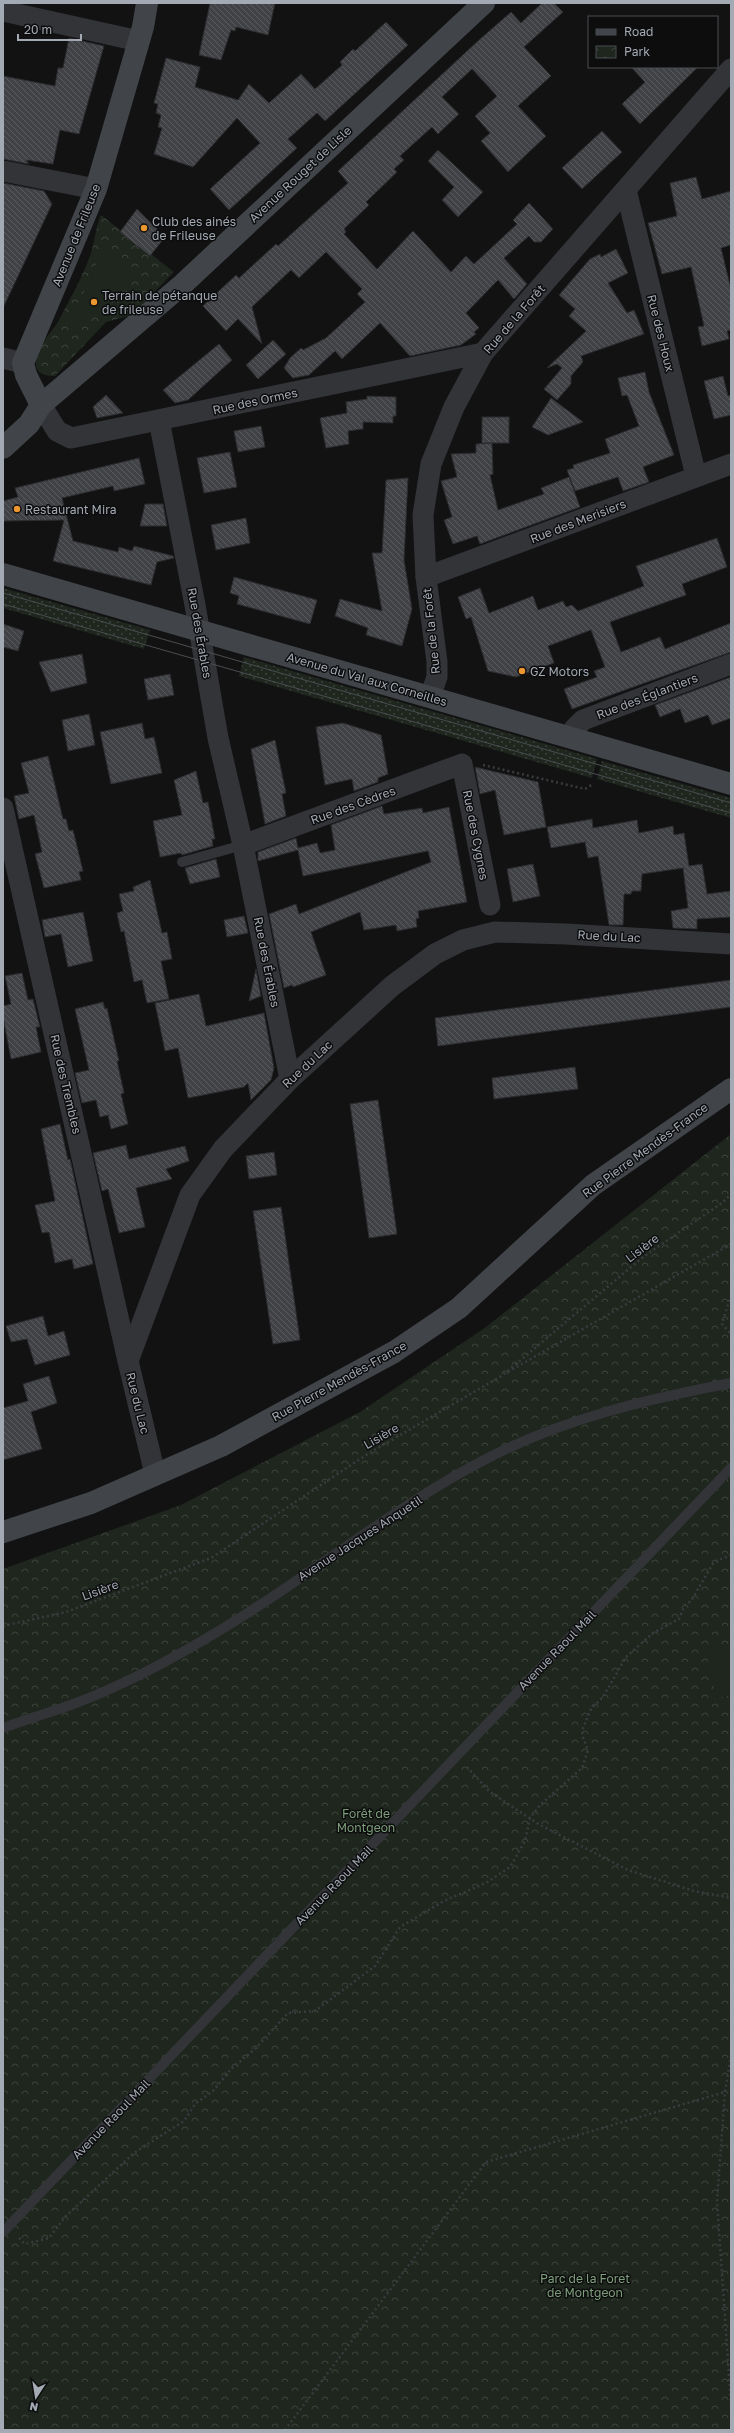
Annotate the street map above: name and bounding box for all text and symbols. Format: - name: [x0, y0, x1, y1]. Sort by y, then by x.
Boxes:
- scale bar: [18, 16, 81, 42]
- legend: [588, 16, 718, 68]
- text: 20 m: [24, 22, 52, 37]
- text: Road: [624, 24, 653, 39]
- text: Park: [624, 44, 650, 59]
- street label: Avenue Rouget de Lisle: [246, 123, 354, 225]
- street label: Avenue de Frileuse: [49, 182, 103, 288]
- place label: Club des ainés de Frileuse: [152, 214, 236, 243]
- marker: Club des ainés de Frileuse: [139, 223, 149, 233]
- street label: Rue de la Forêt: [480, 281, 548, 357]
- place label: Terrain de pétanque de frileuse: [102, 288, 217, 317]
- street label: Rue des Houx: [644, 293, 678, 374]
- marker: Terrain de pétanque de frileuse: [89, 297, 99, 307]
- street label: Rue des Ormes: [211, 385, 299, 417]
- street label: Rue des Merisiers: [528, 496, 628, 546]
- place label: Restaurant Mira: [25, 502, 116, 517]
- marker: Restaurant Mira: [12, 504, 22, 514]
- street label: Rue des Érables: [185, 586, 215, 680]
- street label: Rue de la Forêt: [419, 587, 443, 675]
- street label: Avenue du Val aux Corneilles: [285, 649, 449, 709]
- place label: GZ Motors: [530, 664, 589, 679]
- marker: GZ Motors: [517, 666, 527, 676]
- street label: Rue des Églantiers: [594, 670, 700, 722]
- street label: Rue des Cèdres: [309, 783, 397, 827]
- street label: Rue des Cygnes: [460, 789, 492, 881]
- street label: Rue des Érables: [251, 915, 283, 1009]
- street label: Rue du Lac: [577, 927, 641, 945]
- street label: Rue des Trembles: [47, 1033, 85, 1135]
- street label: Rue du Lac: [279, 1037, 336, 1091]
- street label: Rue Pierre Mendès-France: [579, 1099, 711, 1201]
- street label: Lisière: [622, 1231, 662, 1265]
- street label: Rue Pierre Mendès-France: [269, 1338, 409, 1424]
- street label: Rue du Lac: [123, 1371, 153, 1436]
- street label: Lisière: [361, 1420, 401, 1452]
- street label: Avenue Jacques Anquetil: [295, 1492, 425, 1584]
- street label: Lisière: [80, 1576, 121, 1604]
- street label: Avenue Raoul Mail: [515, 1607, 599, 1693]
- park label: Forêt de Montgeon: [337, 1806, 395, 1835]
- street label: Avenue Raoul Mail: [292, 1842, 376, 1928]
- street label: Avenue Raoul Mail: [69, 2076, 153, 2162]
- park label: Parc de la Foret de Montgeon: [540, 2271, 630, 2300]
- north arrow: [16, 2377, 56, 2417]
- text: N: [28, 2400, 39, 2414]

